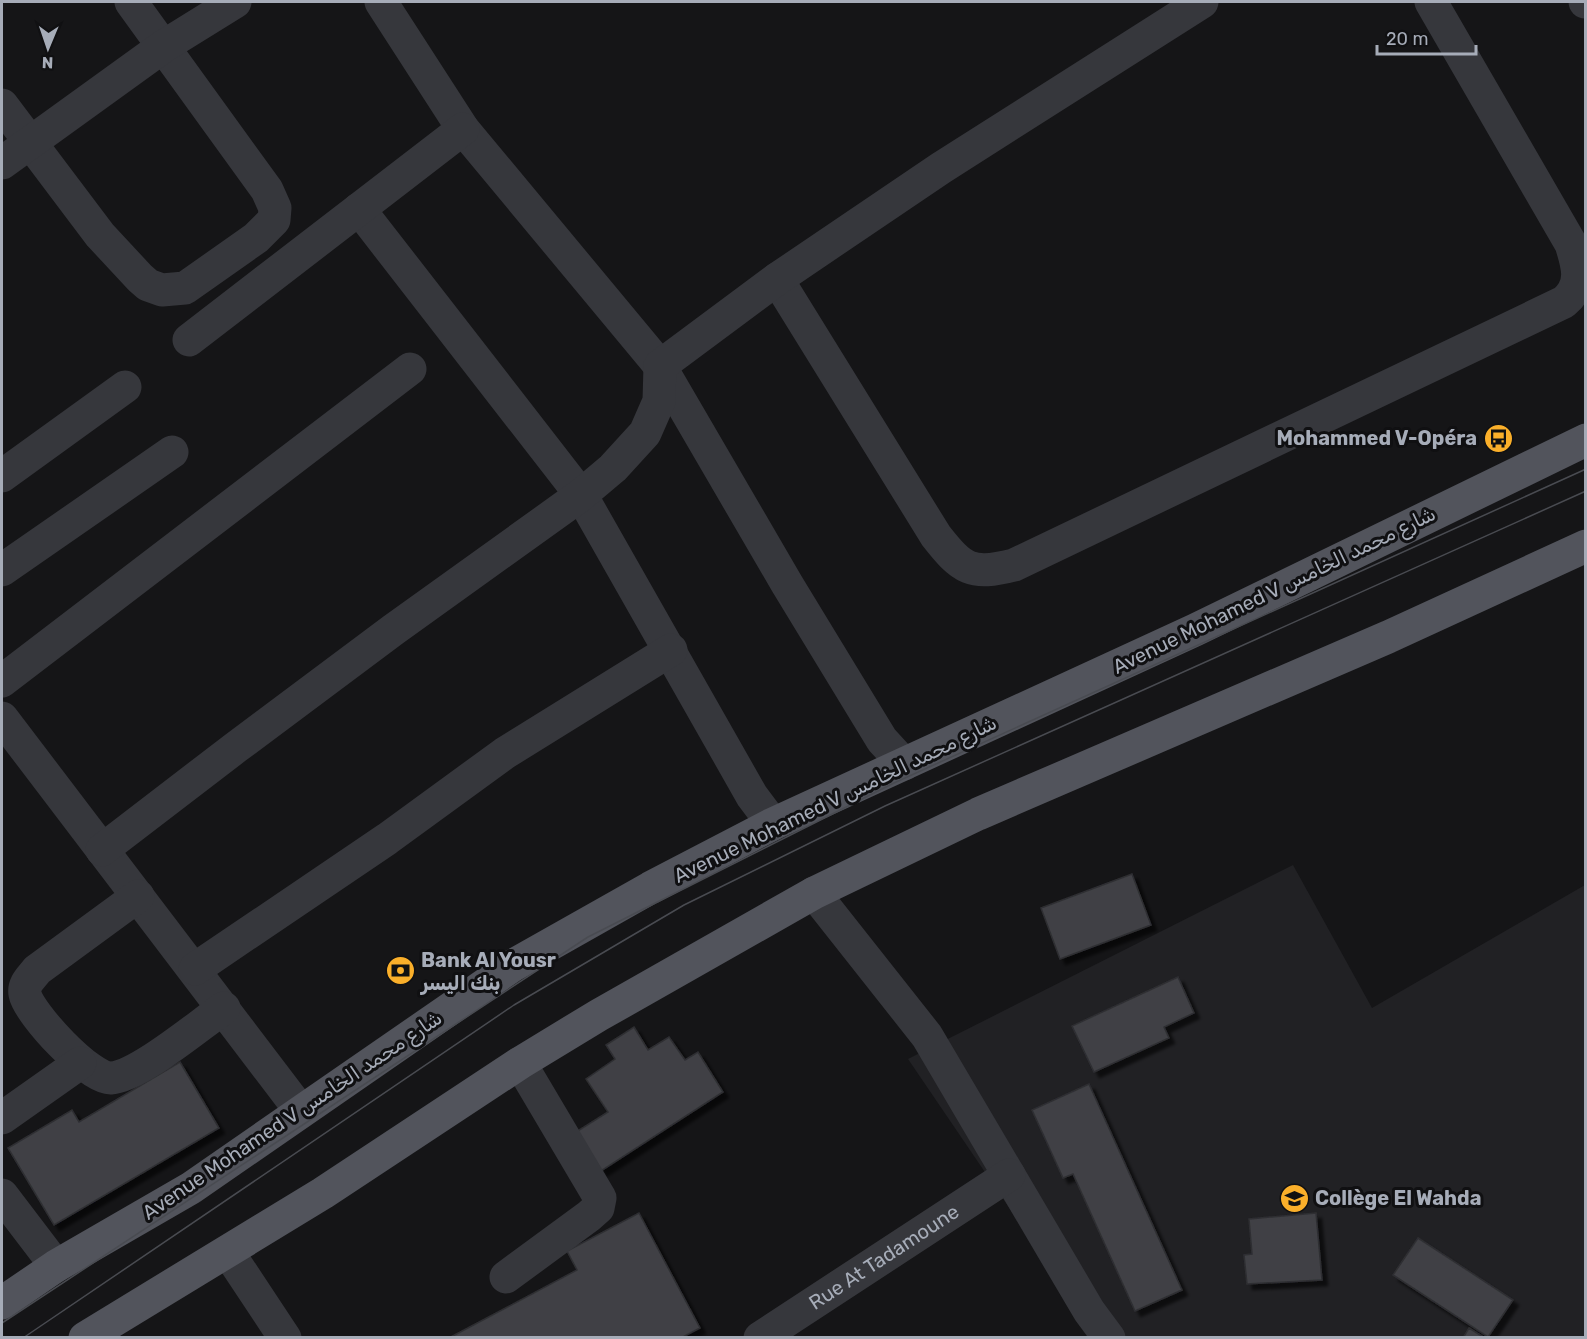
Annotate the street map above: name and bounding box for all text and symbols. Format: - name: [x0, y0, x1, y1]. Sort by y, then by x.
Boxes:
- north arrow: [18, 18, 78, 78]
- scale bar: [1377, 18, 1476, 56]
- text: 20 m: [1386, 28, 1428, 50]
- text: N: [41, 53, 54, 72]
- bus stop icon: Mohammed V-Opéra: [1482, 422, 1514, 454]
- place label: Mohammed V-Opéra: [1276, 426, 1477, 450]
- street label: Avenue Mohamed V شارع محمد الخامس: [1109, 501, 1440, 681]
- street label: Avenue Mohamed V شارع محمد الخامس: [670, 710, 1001, 890]
- place label: Bank Al Yousr بنك اليسر: [420, 948, 556, 995]
- bank icon: Bank Al Yousr بنك اليسر: [384, 955, 416, 987]
- street label: Avenue Mohamed V شارع محمد الخامس: [138, 1005, 447, 1226]
- school or university icon: Collège El Wahda: [1278, 1182, 1310, 1214]
- place label: Collège El Wahda: [1315, 1186, 1481, 1210]
- street label: Rue At Tadamoune: [804, 1199, 963, 1315]

